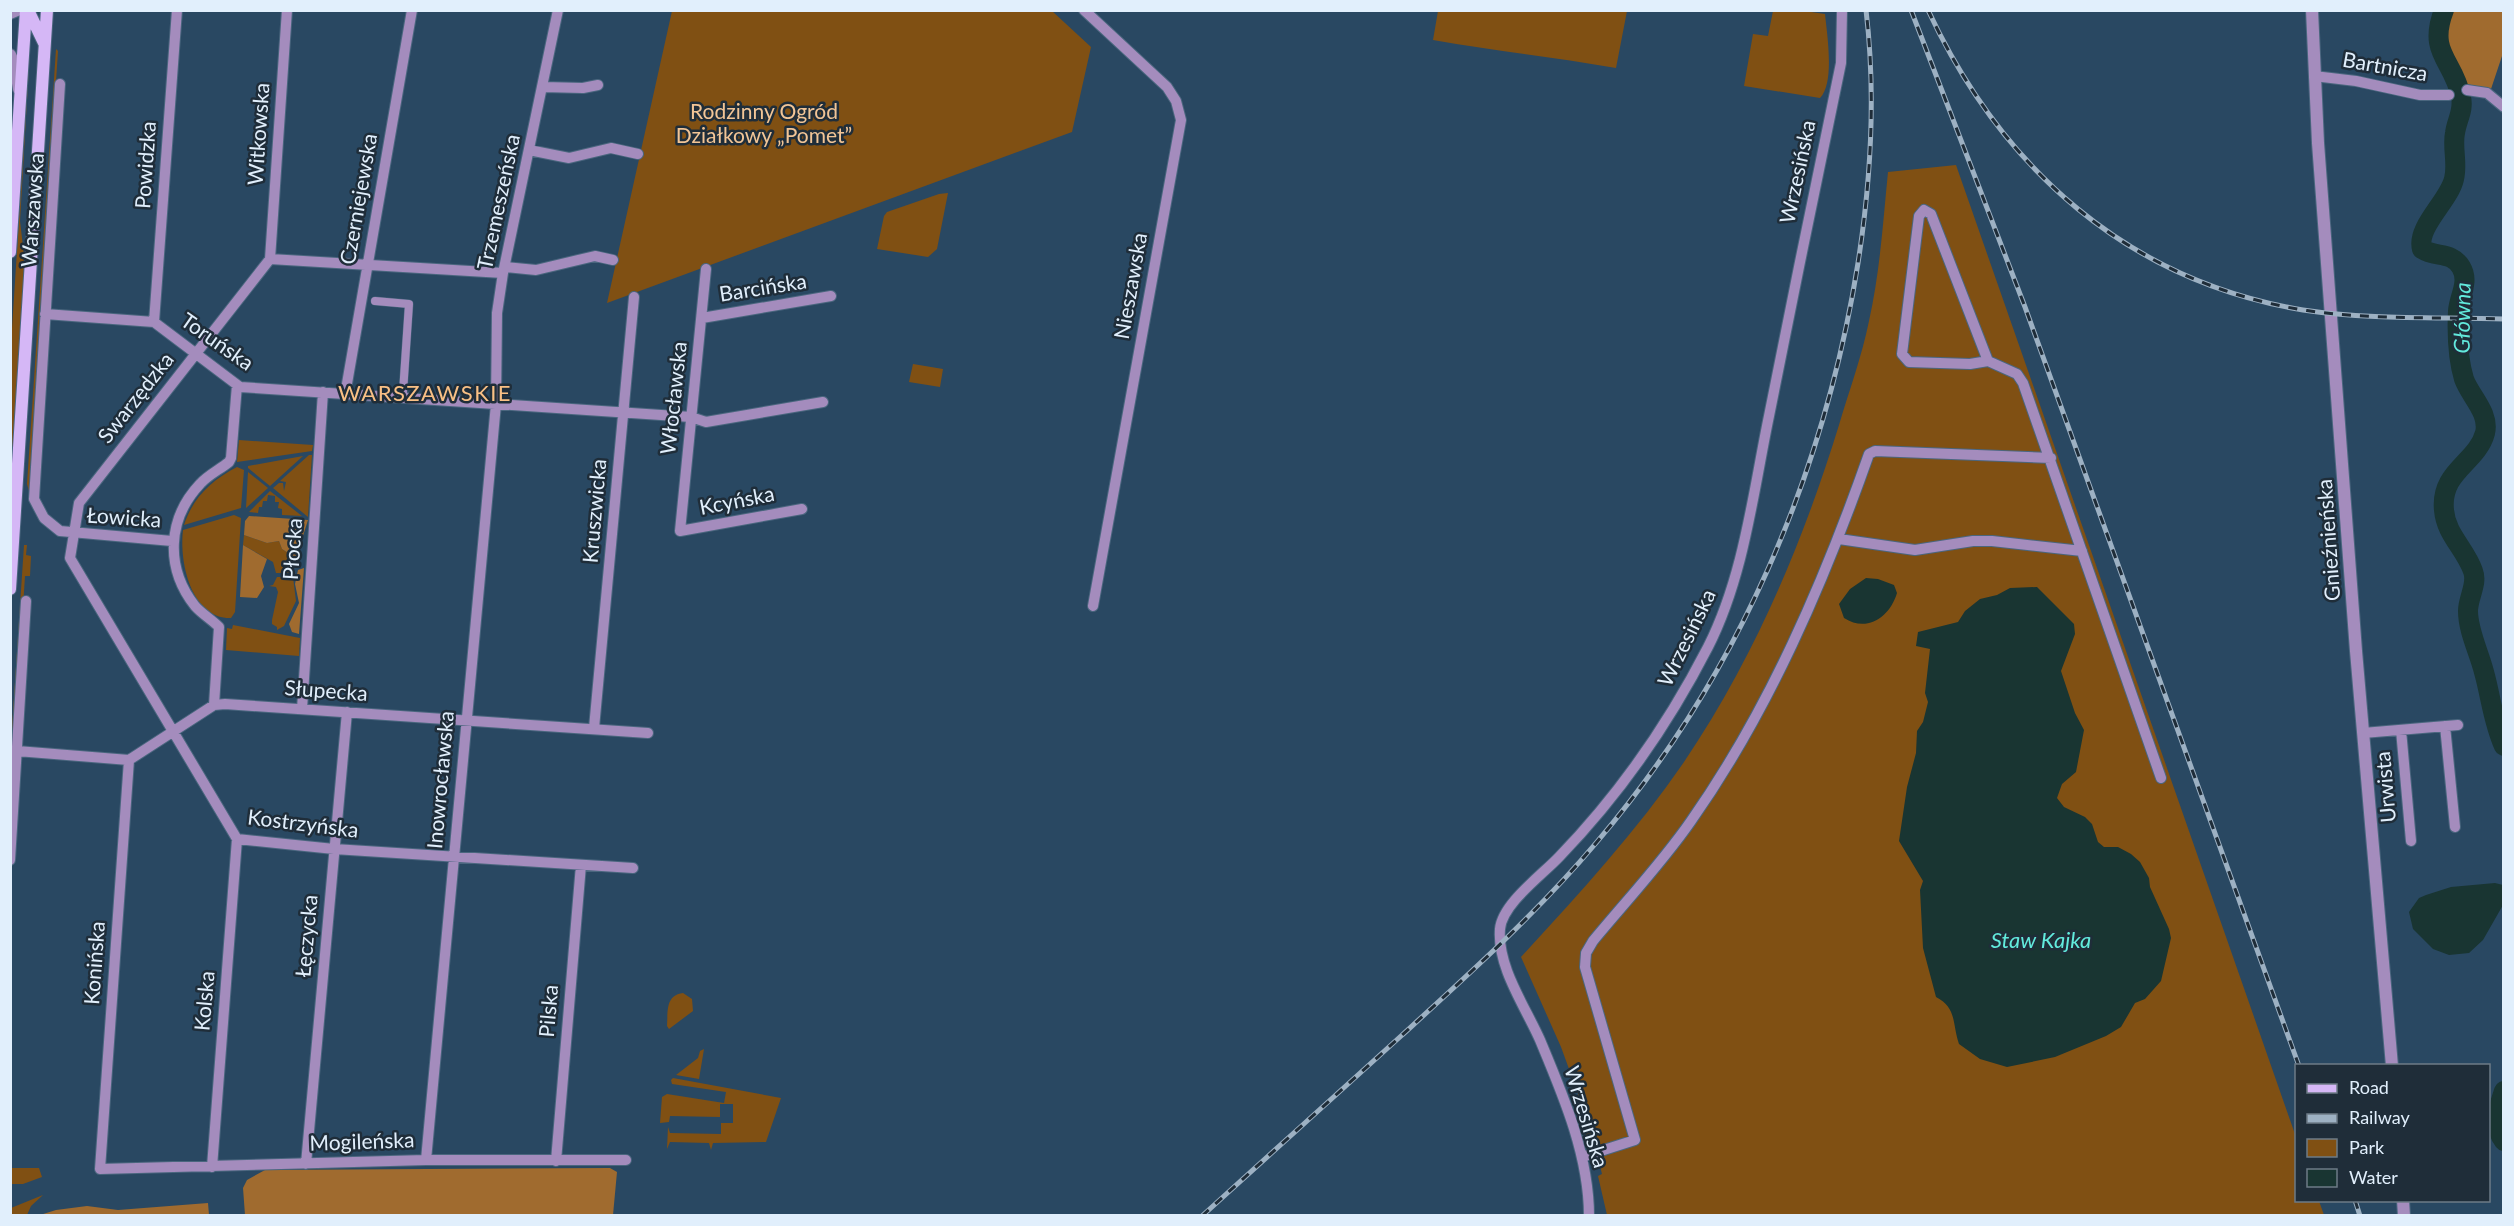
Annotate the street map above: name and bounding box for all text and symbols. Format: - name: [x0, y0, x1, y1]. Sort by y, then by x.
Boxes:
- street label: Bartnicza: [2341, 46, 2430, 85]
- street label: Witkowska: [241, 82, 274, 186]
- park label: Rodzinny Ogród Działkowy „Pomet”: [676, 98, 852, 147]
- street label: Wrzesińska: [1773, 118, 1820, 226]
- street label: Powidzka: [129, 120, 160, 210]
- street label: Czerniejewska: [334, 131, 381, 266]
- street label: Trzemeszeńska: [471, 132, 524, 272]
- street label: Warszawska: [15, 152, 48, 268]
- street label: Nieszawska: [1108, 231, 1151, 341]
- street label: Barcińska: [717, 267, 808, 306]
- water label: Główna: [2447, 282, 2476, 354]
- street label: Toruńska: [177, 307, 259, 375]
- street label: Włocławska: [654, 340, 691, 456]
- street label: Swarzędzka: [92, 347, 178, 447]
- district label: WARSZAWSKIE: [338, 379, 512, 406]
- street label: Kruszwicka: [576, 458, 611, 564]
- street label: Gnieźnieńska: [2311, 478, 2344, 602]
- street label: Kcyńska: [697, 480, 776, 519]
- street label: Łowicka: [86, 501, 162, 532]
- street label: Płocka: [277, 517, 306, 581]
- street label: Wrzesińska: [1651, 585, 1720, 690]
- street label: Słupecka: [284, 674, 369, 705]
- street label: Inowrocławska: [421, 710, 458, 850]
- street label: Urwista: [2369, 750, 2400, 824]
- street label: Kostrzyńska: [246, 803, 360, 842]
- street label: Łęczycka: [289, 894, 322, 978]
- street label: Konińska: [78, 920, 109, 1006]
- water label: Staw Kajka: [1991, 926, 2091, 953]
- street label: Kolska: [188, 970, 219, 1032]
- street label: Pilska: [533, 984, 562, 1038]
- street label: Wrzesińska: [1560, 1063, 1615, 1170]
- legend: [2295, 1064, 2490, 1202]
- text: Road: [2349, 1076, 2389, 1098]
- text: Railway: [2349, 1106, 2410, 1128]
- street label: Mogileńska: [309, 1126, 415, 1155]
- text: Park: [2349, 1136, 2385, 1158]
- text: Water: [2349, 1166, 2398, 1188]

